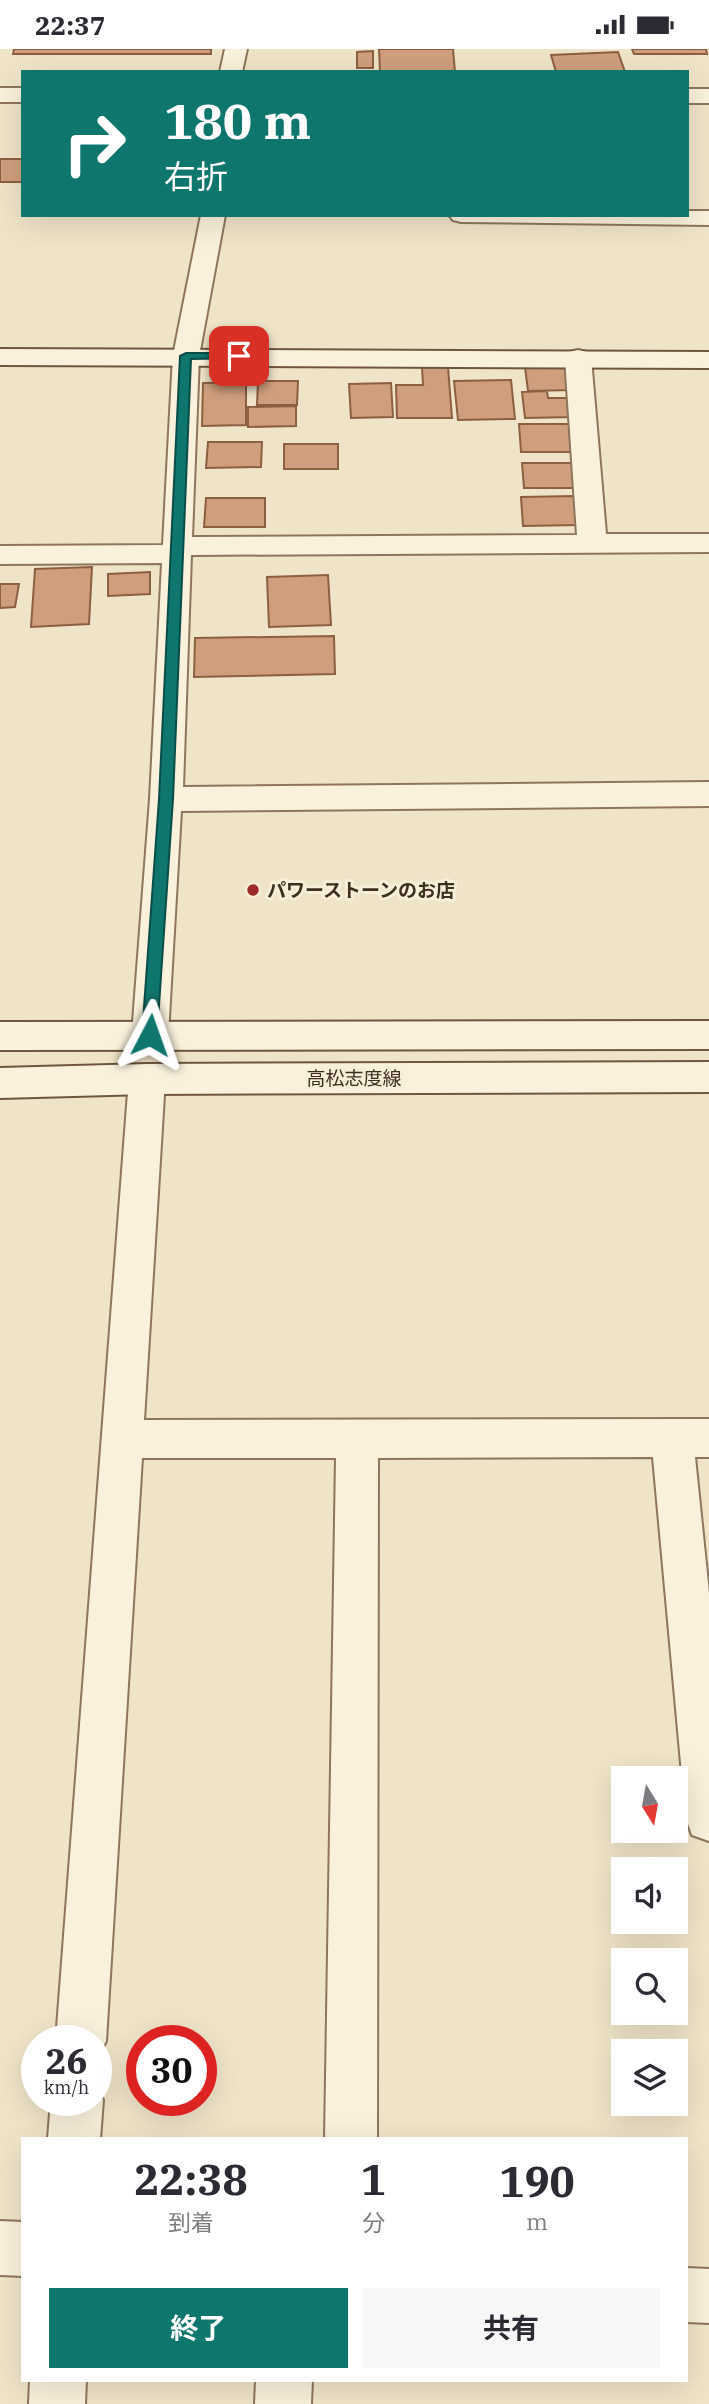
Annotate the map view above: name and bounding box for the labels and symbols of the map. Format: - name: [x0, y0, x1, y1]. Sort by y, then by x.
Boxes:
- pin: [209, 326, 269, 386]
- place label: パワーストーンのお店: [267, 878, 455, 902]
- marker: パワーストーンのお店: [245, 882, 261, 898]
- position arrow: [113, 998, 187, 1072]
- street label: 高松志度線: [306, 1066, 402, 1090]
- north arrow: [611, 1766, 688, 1843]
- speed limit sign: 30: [126, 2025, 217, 2116]

